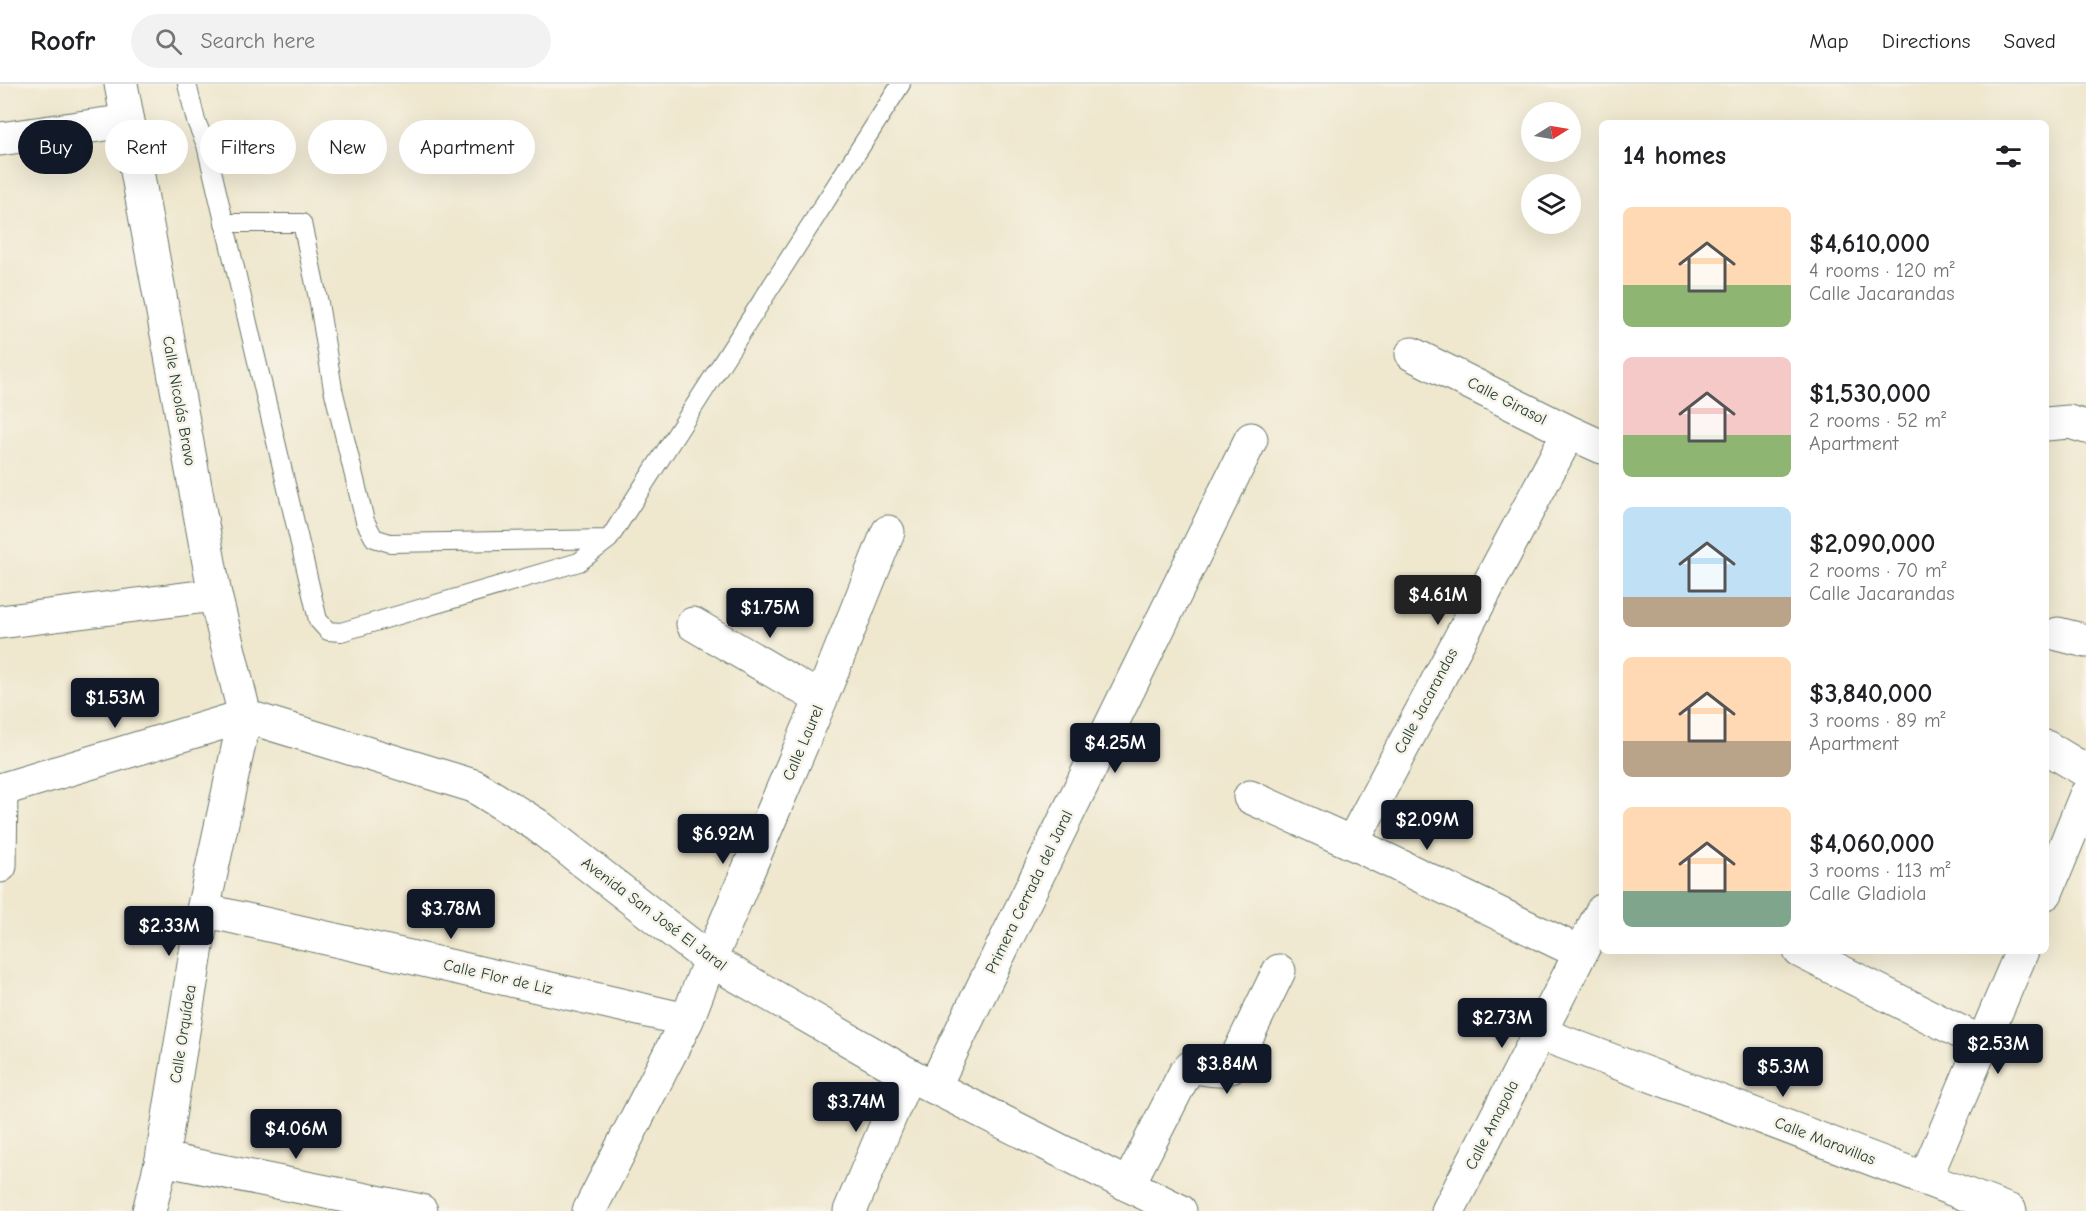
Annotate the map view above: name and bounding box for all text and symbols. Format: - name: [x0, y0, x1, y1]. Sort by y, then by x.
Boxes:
- search box: [131, 14, 551, 68]
- text: Roofr: [30, 25, 95, 57]
- icon: search: [152, 25, 185, 58]
- text: Search here: [200, 28, 315, 54]
- text: Map: [1809, 29, 1849, 53]
- text: Directions: [1882, 29, 1971, 53]
- text: Saved: [2004, 29, 2056, 53]
- north arrow: [1521, 102, 1581, 162]
- map controls: [1521, 102, 1581, 234]
- chip: Buy: [18, 120, 93, 174]
- chip: Rent: [105, 120, 188, 174]
- chip: Filters: [200, 120, 296, 174]
- chip: New: [308, 120, 387, 174]
- chip: Apartment: [399, 120, 535, 174]
- icon: filters: [1992, 140, 2025, 173]
- text: 14 homes: [1623, 141, 1726, 171]
- button: layers: [1521, 174, 1581, 234]
- text: $4,610,000: [1809, 229, 1930, 259]
- icon: home: [1671, 231, 1743, 303]
- text: 4 rooms · 120 m²: [1809, 259, 1955, 282]
- text: Calle Jacarandas: [1809, 282, 1955, 305]
- street label: Calle Nicolás Bravo: [159, 335, 199, 467]
- street label: Calle Girasol: [1464, 373, 1550, 429]
- text: $1,530,000: [1809, 379, 1931, 409]
- icon: home: [1671, 381, 1743, 453]
- text: 2 rooms · 52 m²: [1809, 409, 1946, 432]
- text: Apartment: [1809, 432, 1899, 455]
- text: $2,090,000: [1809, 529, 1936, 559]
- icon: home: [1671, 531, 1743, 603]
- text: 2 rooms · 70 m²: [1809, 559, 1946, 582]
- pin: $4.61M: [1389, 575, 1487, 626]
- text: Calle Jacarandas: [1809, 582, 1955, 605]
- text: $4.61M: [1408, 583, 1468, 606]
- pin: $1.75M: [721, 588, 819, 639]
- text: $1.75M: [740, 596, 800, 619]
- street label: Calle Jacarandas: [1391, 645, 1461, 757]
- pin: $1.53M: [66, 678, 164, 729]
- text: $3,840,000: [1809, 679, 1932, 709]
- icon: home: [1671, 681, 1743, 753]
- text: $1.53M: [85, 686, 145, 709]
- street label: Calle Laurel: [779, 703, 827, 783]
- text: 3 rooms · 89 m²: [1809, 709, 1945, 732]
- pin: $4.25M: [1066, 723, 1164, 774]
- text: $4.25M: [1084, 731, 1146, 754]
- text: Apartment: [1809, 732, 1899, 755]
- pin: $2.09M: [1378, 800, 1476, 851]
- street label: Primera Cerrada del Jaral: [982, 808, 1076, 976]
- text: $2.09M: [1395, 808, 1459, 831]
- pin: $6.92M: [674, 814, 772, 865]
- text: $6.92M: [692, 822, 754, 845]
- text: $4,060,000: [1809, 829, 1935, 859]
- icon: home: [1671, 831, 1743, 903]
- street label: Avenida San José El Jaral: [578, 854, 730, 974]
- text: 3 rooms · 113 m²: [1809, 859, 1950, 882]
- text: Calle Gladiola: [1809, 882, 1927, 905]
- pin: $3.78M: [402, 889, 500, 940]
- text: $3.78M: [421, 897, 481, 920]
- pin: $2.33M: [120, 906, 218, 957]
- text: $2.33M: [138, 914, 200, 937]
- street label: Calle Flor de Liz: [442, 956, 555, 998]
- street label: Calle Orquídea: [166, 983, 200, 1085]
- pin: $2.73M: [1453, 998, 1551, 1049]
- text: $2.73M: [1472, 1006, 1532, 1029]
- pin: $2.53M: [1949, 1024, 2047, 1075]
- text: $2.53M: [1967, 1032, 2029, 1055]
- pin: $3.84M: [1178, 1044, 1276, 1095]
- pin: $5.3M: [1741, 1047, 1825, 1098]
- text: $3.84M: [1196, 1052, 1258, 1075]
- text: $5.3M: [1757, 1055, 1809, 1078]
- street label: Calle Amapola: [1462, 1077, 1522, 1173]
- pin: $3.74M: [807, 1082, 905, 1133]
- text: $3.74M: [827, 1090, 885, 1113]
- pin: $4.06M: [247, 1109, 345, 1160]
- street label: Calle Maravillas: [1772, 1113, 1878, 1169]
- text: $4.06M: [264, 1117, 328, 1140]

